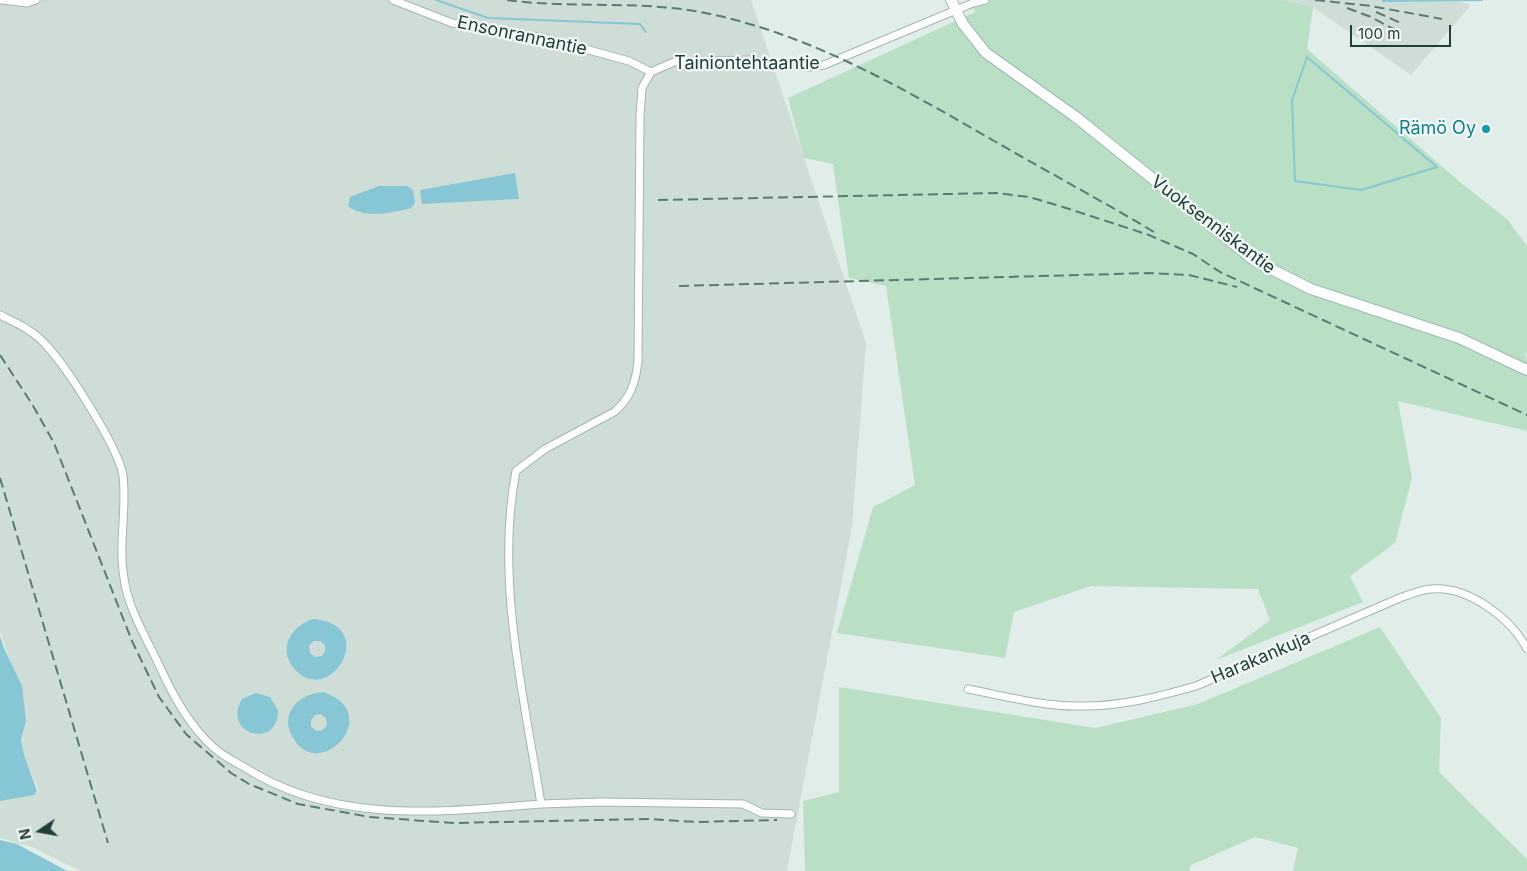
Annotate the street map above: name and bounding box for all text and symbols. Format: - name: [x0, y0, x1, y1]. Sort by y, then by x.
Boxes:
- street label: Ensonrannantie: [455, 12, 589, 60]
- scale bar: [1352, 15, 1453, 47]
- text: 100 m: [1358, 24, 1400, 43]
- street label: Tainiontehtaantie: [674, 53, 820, 75]
- place label: Rämö Oy: [1399, 118, 1476, 140]
- marker: Rämö Oy: [1480, 123, 1492, 135]
- street label: Vuoksenniskantie: [1147, 171, 1279, 279]
- street label: Harakankuja: [1208, 627, 1314, 689]
- north arrow: [15, 806, 65, 856]
- text: N: [15, 827, 34, 841]

